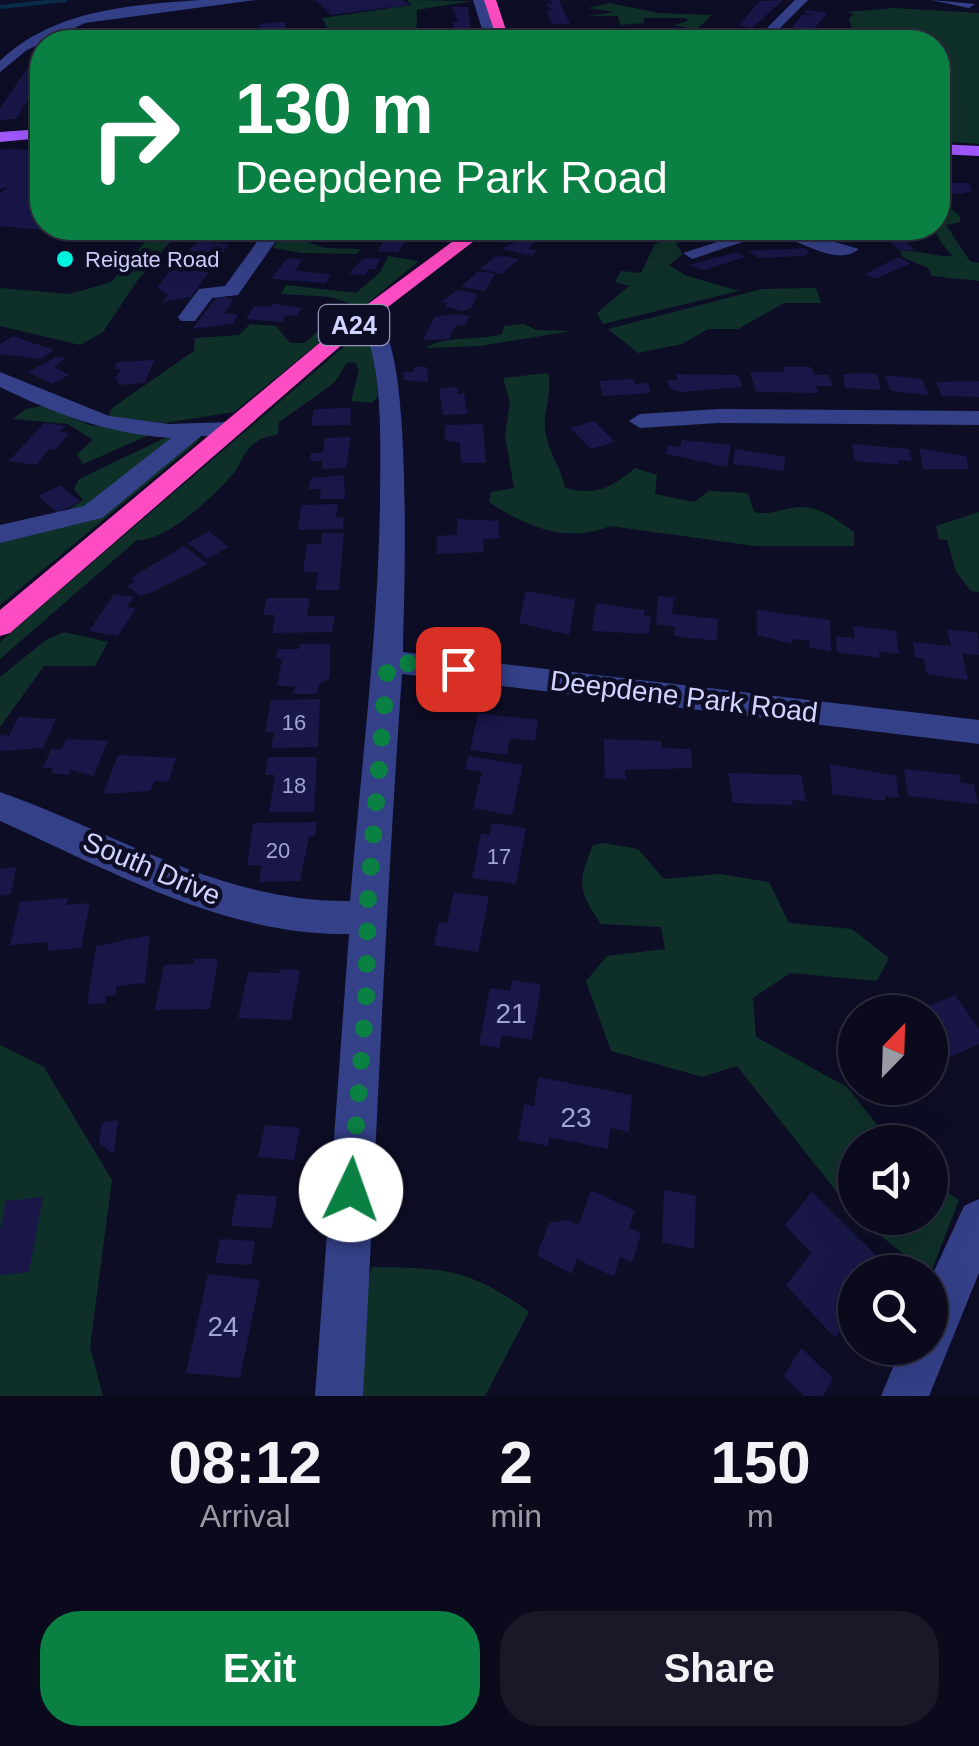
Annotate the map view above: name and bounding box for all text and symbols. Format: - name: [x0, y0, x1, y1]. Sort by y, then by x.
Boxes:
- icon: right: [70, 70, 200, 200]
- text: 130 m: [235, 70, 433, 148]
- text: Deepdene Park Road: [235, 152, 668, 203]
- place label: Reigate Road: [85, 247, 220, 272]
- marker: Reigate Road: [54, 248, 76, 270]
- road number: A24: [319, 305, 389, 345]
- pin: [416, 627, 501, 712]
- icon: arrive: [431, 642, 486, 697]
- street label: Deepdene Park Road: [548, 665, 819, 728]
- house number: 16: [282, 710, 306, 735]
- house number: 18: [282, 773, 306, 798]
- street label: South Drive: [78, 826, 225, 911]
- house number: 20: [266, 838, 290, 863]
- house number: 17: [487, 844, 511, 869]
- north arrow: [838, 995, 948, 1105]
- map controls: [838, 995, 948, 1365]
- house number: 21: [495, 998, 527, 1029]
- house number: 23: [560, 1102, 592, 1133]
- button: sound: [838, 1125, 948, 1235]
- position arrow: [299, 1138, 403, 1242]
- button: search: [838, 1255, 948, 1365]
- house number: 24: [207, 1311, 239, 1342]
- text: 08:12: [168, 1429, 322, 1496]
- text: 2: [499, 1429, 533, 1496]
- text: 150: [710, 1429, 811, 1496]
- text: Arrival: [200, 1498, 291, 1534]
- text: min: [490, 1498, 542, 1534]
- text: m: [747, 1498, 774, 1534]
- button: Exit: [40, 1611, 480, 1726]
- button: Share: [500, 1611, 939, 1726]

